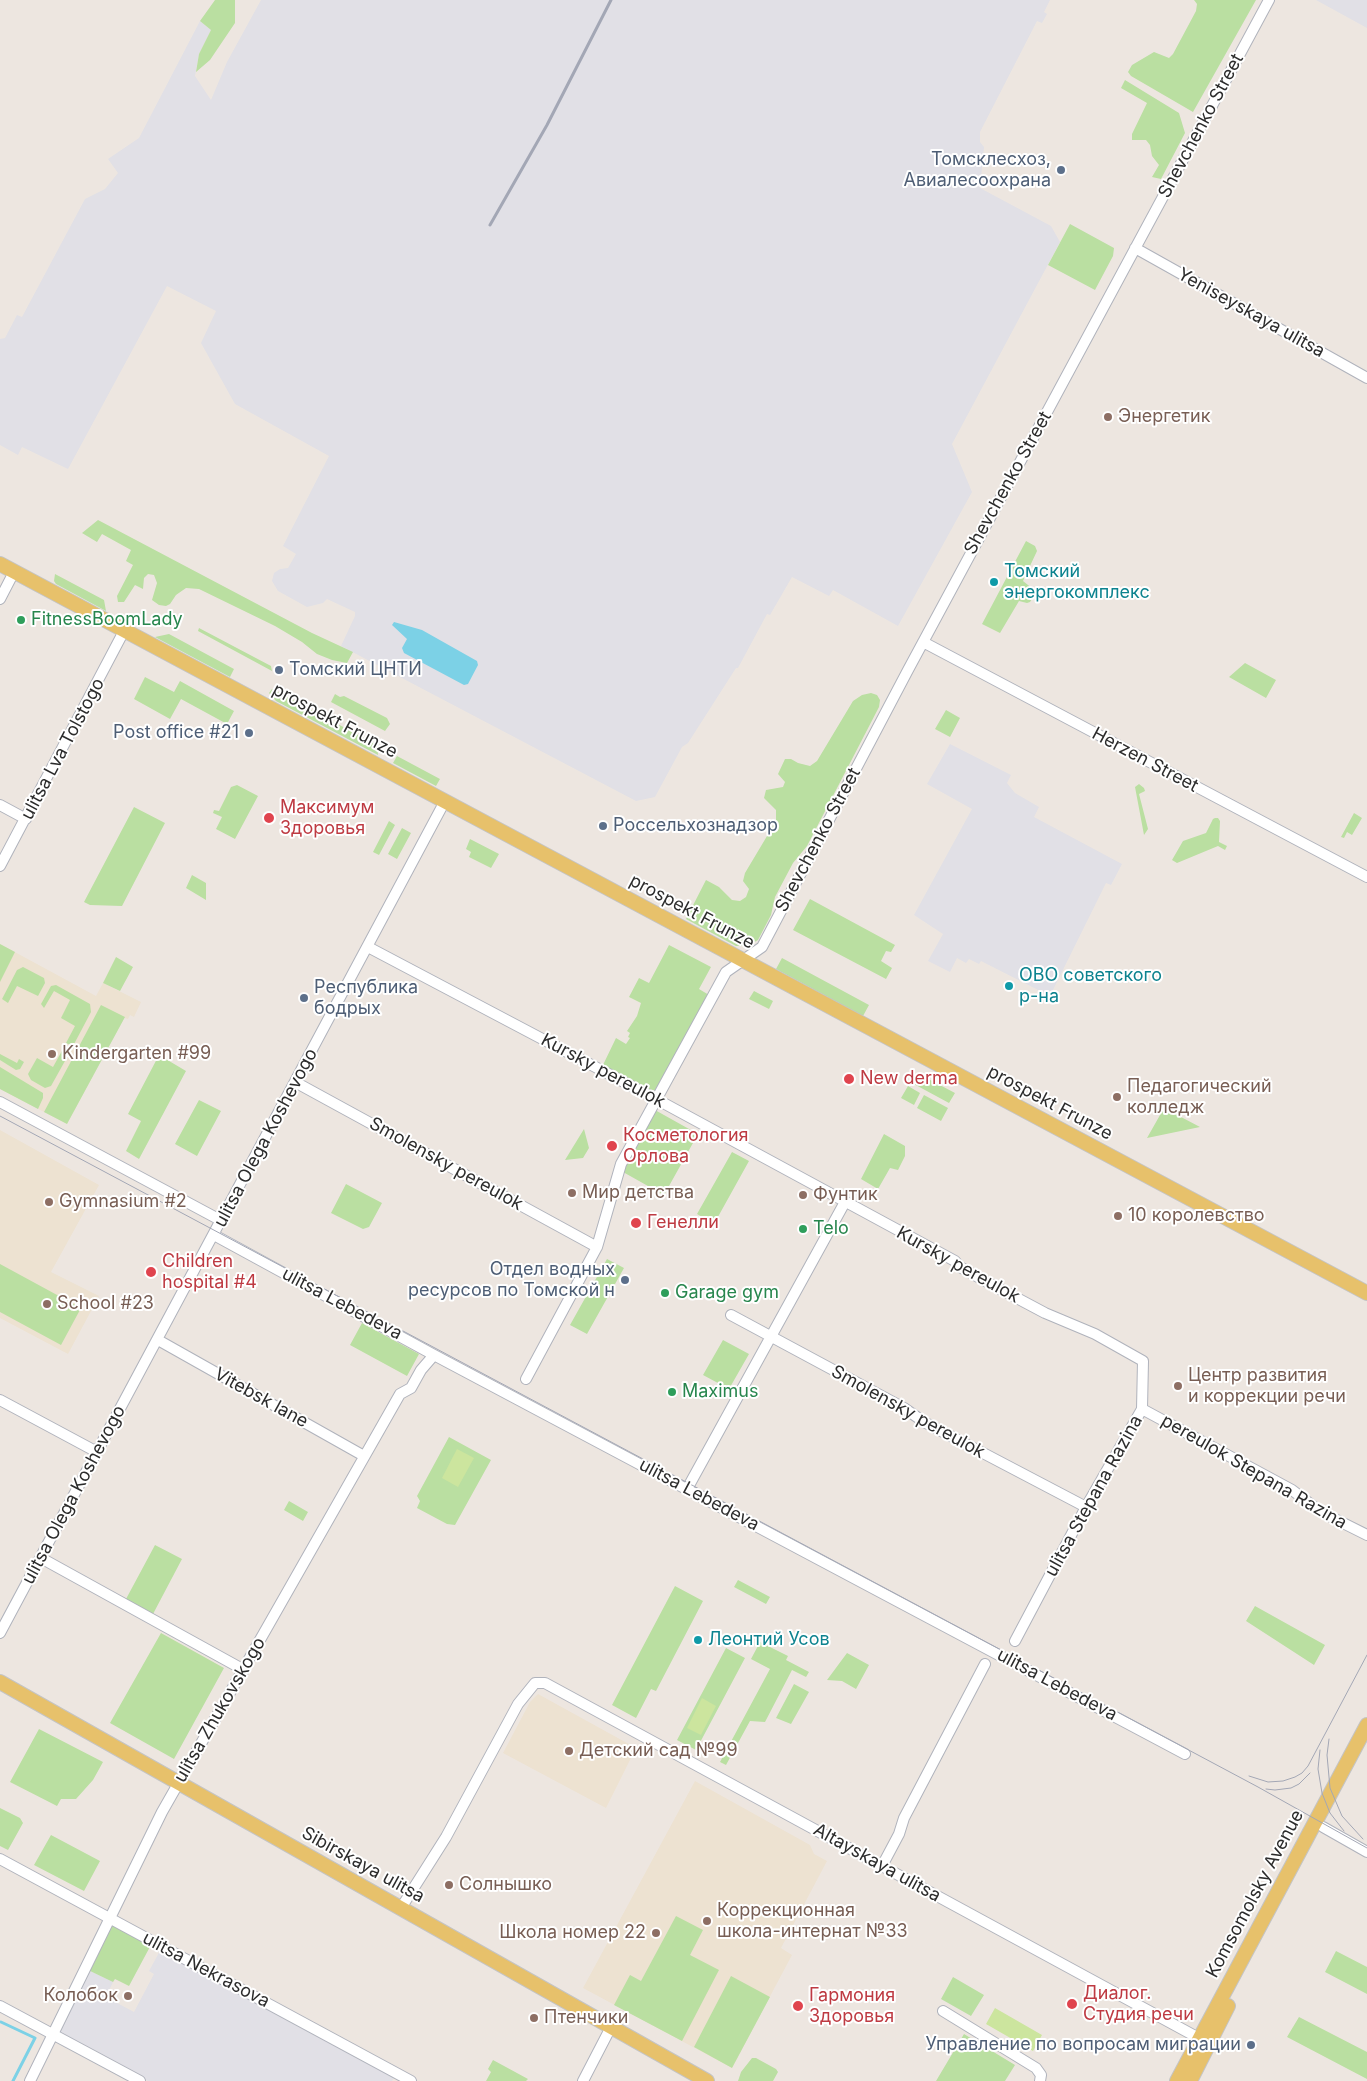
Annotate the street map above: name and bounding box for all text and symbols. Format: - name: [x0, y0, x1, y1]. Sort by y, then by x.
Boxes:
- street label: Shevchenko Street: [1154, 50, 1248, 202]
- place label: Томсклесхоз, Авиалесоохрана: [903, 149, 1051, 192]
- marker: Томсклесхоз, Авиалесоохрана: [1055, 164, 1067, 176]
- street label: Yeniseyskaya ulitsa: [1174, 264, 1328, 362]
- place label: Энергетик: [1118, 406, 1210, 428]
- street label: Shevchenko Street: [960, 408, 1056, 558]
- marker: Энергетик: [1102, 411, 1114, 423]
- place label: Томский энергокомплекс: [1004, 561, 1150, 604]
- marker: Томский энергокомплекс: [988, 576, 1000, 588]
- place label: FitnessBoomLady: [31, 609, 183, 631]
- marker: FitnessBoomLady: [15, 614, 27, 626]
- place label: Томский ЦНТИ: [289, 659, 422, 681]
- marker: Томский ЦНТИ: [273, 664, 285, 676]
- street label: ulitsa Lva Tolstogo: [17, 675, 109, 823]
- street label: prospekt Frunze: [269, 679, 401, 763]
- place label: Post office #21: [113, 722, 239, 744]
- street label: Herzen Street: [1088, 723, 1202, 797]
- marker: Post office #21: [243, 727, 255, 739]
- street label: Shevchenko Street: [771, 764, 865, 916]
- place label: Максимум Здоровья: [280, 797, 374, 840]
- marker: Максимум Здоровья: [262, 811, 276, 825]
- place label: Россельхознадзор: [613, 815, 778, 837]
- marker: Россельхознадзор: [597, 820, 609, 832]
- street label: prospekt Frunze: [626, 870, 758, 954]
- place label: ОВО советского р-на: [1019, 965, 1162, 1008]
- place label: Республика бодрых: [314, 977, 418, 1020]
- marker: ОВО советского р-на: [1003, 980, 1015, 992]
- marker: Республика бодрых: [298, 992, 310, 1004]
- street label: Kursky pereulok: [537, 1029, 669, 1113]
- place label: Kindergarten #99: [62, 1043, 211, 1065]
- street label: ulitsa Olega Koshevogo: [210, 1045, 322, 1231]
- marker: Kindergarten #99: [46, 1048, 58, 1060]
- street label: prospekt Frunze: [984, 1061, 1116, 1145]
- place label: New derma: [860, 1068, 958, 1090]
- marker: New derma: [842, 1072, 856, 1086]
- place label: Педагогический колледж: [1127, 1076, 1272, 1118]
- marker: Педагогический колледж: [1111, 1091, 1123, 1103]
- street label: Smolensky pereulok: [365, 1113, 527, 1215]
- place label: Косметология Орлова: [623, 1125, 749, 1168]
- marker: Косметология Орлова: [605, 1139, 619, 1153]
- place label: Мир детства: [582, 1182, 694, 1204]
- place label: Фунтик: [813, 1184, 878, 1206]
- marker: Мир детства: [566, 1187, 578, 1199]
- marker: Фунтик: [797, 1189, 809, 1201]
- place label: Gymnasium #2: [59, 1191, 187, 1213]
- marker: Gymnasium #2: [43, 1196, 55, 1208]
- place label: 10 королевство: [1128, 1205, 1265, 1227]
- marker: 10 королевство: [1112, 1210, 1124, 1222]
- place label: Генелли: [647, 1212, 719, 1234]
- marker: Генелли: [629, 1216, 643, 1230]
- place label: Telo: [813, 1218, 849, 1240]
- street label: Kursky pereulok: [893, 1222, 1023, 1308]
- marker: Telo: [797, 1223, 809, 1235]
- place label: Children hospital #4: [162, 1251, 257, 1294]
- place label: Отдел водных ресурсов по Томской н: [408, 1259, 615, 1302]
- street label: ulitsa Lebedeva: [278, 1263, 406, 1345]
- marker: Children hospital #4: [144, 1265, 158, 1279]
- marker: Отдел водных ресурсов по Томской н: [619, 1274, 631, 1286]
- place label: Garage gym: [675, 1282, 779, 1304]
- marker: Garage gym: [659, 1287, 671, 1299]
- place label: School #23: [57, 1293, 154, 1315]
- marker: School #23: [41, 1298, 53, 1310]
- street label: Smolensky pereulok: [827, 1361, 989, 1463]
- street label: Vitebsk lane: [210, 1363, 312, 1433]
- place label: Центр развития и коррекции речи: [1188, 1365, 1346, 1408]
- marker: Центр развития и коррекции речи: [1172, 1380, 1184, 1392]
- place label: Maximus: [682, 1381, 758, 1403]
- marker: Maximus: [666, 1386, 678, 1398]
- street label: ulitsa Olega Koshevogo: [18, 1402, 130, 1588]
- street label: pereulok Stepana Razina: [1157, 1410, 1351, 1534]
- street label: ulitsa Stepana Razina: [1041, 1411, 1147, 1581]
- street label: ulitsa Lebedeva: [635, 1454, 763, 1536]
- place label: Леонтий Усов: [708, 1629, 830, 1651]
- street label: ulitsa Zhukovskogo: [170, 1634, 270, 1786]
- marker: Леонтий Усов: [692, 1634, 704, 1646]
- street label: ulitsa Lebedeva: [993, 1644, 1121, 1726]
- place label: Детский сад №99: [579, 1740, 738, 1762]
- marker: Детский сад №99: [563, 1745, 575, 1757]
- street label: Komsomolsky Avenue: [1202, 1806, 1308, 1982]
- street label: Altayskaya ulitsa: [810, 1819, 944, 1907]
- street label: Sibirskaya ulitsa: [298, 1822, 428, 1908]
- place label: Солнышко: [459, 1874, 552, 1896]
- marker: Солнышко: [443, 1879, 455, 1891]
- place label: Коррекционная школа-интернат №33: [717, 1900, 908, 1942]
- marker: Коррекционная школа-интернат №33: [701, 1915, 713, 1927]
- place label: Школа номер 22: [499, 1922, 646, 1944]
- street label: ulitsa Nekrasova: [139, 1927, 273, 2013]
- marker: Школа номер 22: [650, 1927, 662, 1939]
- place label: Диалог. Студия речи: [1083, 1983, 1194, 2026]
- place label: Колобок: [43, 1985, 118, 2007]
- place label: Гармония Здоровья: [809, 1985, 895, 2028]
- marker: Колобок: [122, 1990, 134, 2002]
- marker: Диалог. Студия речи: [1065, 1997, 1079, 2011]
- marker: Гармония Здоровья: [791, 1999, 805, 2013]
- place label: Птенчики: [544, 2007, 628, 2029]
- marker: Птенчики: [528, 2012, 540, 2024]
- place label: Управление по вопросам миграции: [925, 2034, 1241, 2056]
- marker: Управление по вопросам миграции: [1245, 2039, 1257, 2051]

